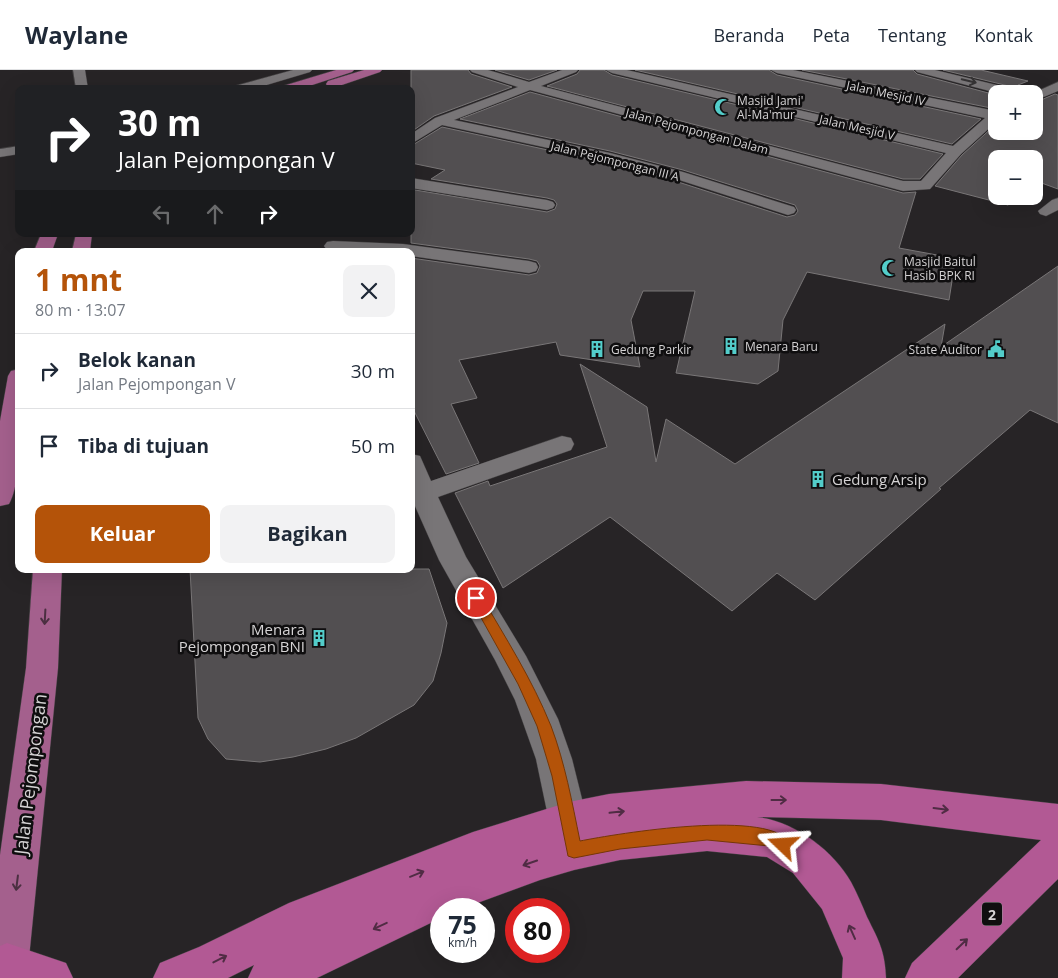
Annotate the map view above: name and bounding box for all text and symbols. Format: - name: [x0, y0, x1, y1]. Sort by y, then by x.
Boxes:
- text: Waylane: [25, 18, 128, 51]
- text: Beranda: [713, 23, 785, 47]
- text: Peta: [813, 23, 850, 47]
- text: Tentang: [878, 23, 946, 47]
- text: Kontak: [974, 23, 1033, 47]
- street label: Jalan Mesjid IV: [844, 76, 928, 110]
- one-way arrow: [960, 77, 976, 87]
- map controls: [988, 85, 1043, 205]
- button: +: [988, 85, 1043, 140]
- place label: Masjid Jami' Al-Ma'mur: [737, 92, 803, 123]
- mosque icon: Masjid Jami' Al-Ma'mur: [713, 97, 733, 117]
- text: 30 m: [118, 99, 201, 146]
- street label: Jalan Pejompongan Dalam: [623, 103, 770, 158]
- icon: right: [35, 105, 100, 170]
- street label: Jalan Mesjid V: [817, 110, 897, 144]
- street label: Jalan Pejompongan III A: [548, 137, 681, 185]
- text: Jalan Pejompongan V: [118, 144, 335, 174]
- button: −: [988, 150, 1043, 205]
- icon: left: [148, 200, 176, 228]
- icon: ahead: [201, 200, 229, 228]
- icon: right: [254, 200, 282, 228]
- place label: Masjid Baitul Hasib BPK RI: [904, 253, 976, 284]
- mosque icon: Masjid Baitul Hasib BPK RI: [880, 258, 900, 278]
- text: 1 mnt: [35, 259, 122, 300]
- button: close: [343, 265, 395, 317]
- text: 80 m · 13:07: [35, 299, 126, 321]
- building icon: Menara Baru: [721, 336, 741, 356]
- place label: Menara Baru: [745, 338, 818, 355]
- building icon: Gedung Parkir: [587, 339, 607, 359]
- public building icon: State Auditor: [986, 339, 1006, 359]
- place label: Gedung Parkir: [611, 341, 691, 358]
- place label: State Auditor: [909, 341, 982, 358]
- text: Belok kanan: [78, 347, 196, 373]
- icon: right: [35, 357, 63, 385]
- text: 30 m: [351, 358, 395, 384]
- text: Jalan Pejompongan V: [78, 373, 235, 395]
- icon: arrive: [35, 432, 63, 460]
- text: Tiba di tujuan: [78, 433, 209, 459]
- text: 50 m: [351, 433, 395, 459]
- building icon: Gedung Arsip: [808, 469, 828, 489]
- place label: Gedung Arsip: [832, 469, 927, 489]
- button: Keluar: [35, 505, 210, 563]
- button: Bagikan: [220, 505, 395, 563]
- pin: [455, 577, 497, 619]
- icon: arrive: [462, 584, 490, 612]
- one-way arrow: [40, 609, 49, 625]
- place label: Menara Pejompongan BNI: [179, 619, 305, 656]
- building icon: Menara Pejompongan BNI: [309, 628, 329, 648]
- street label: Jalan Pejompongan: [8, 692, 52, 858]
- one-way arrow: [770, 795, 786, 804]
- one-way arrow: [932, 804, 948, 814]
- one-way arrow: [608, 807, 624, 817]
- position arrow: [756, 818, 808, 870]
- one-way arrow: [523, 859, 538, 868]
- one-way arrow: [409, 869, 424, 878]
- one-way arrow: [12, 875, 22, 891]
- speed limit sign: 80: [505, 898, 570, 963]
- road number: 2: [982, 902, 1002, 926]
- text: 75: [448, 907, 477, 941]
- one-way arrow: [373, 921, 388, 931]
- one-way arrow: [847, 925, 857, 940]
- text: km/h: [448, 934, 477, 951]
- one-way arrow: [955, 938, 968, 950]
- one-way arrow: [212, 954, 227, 963]

